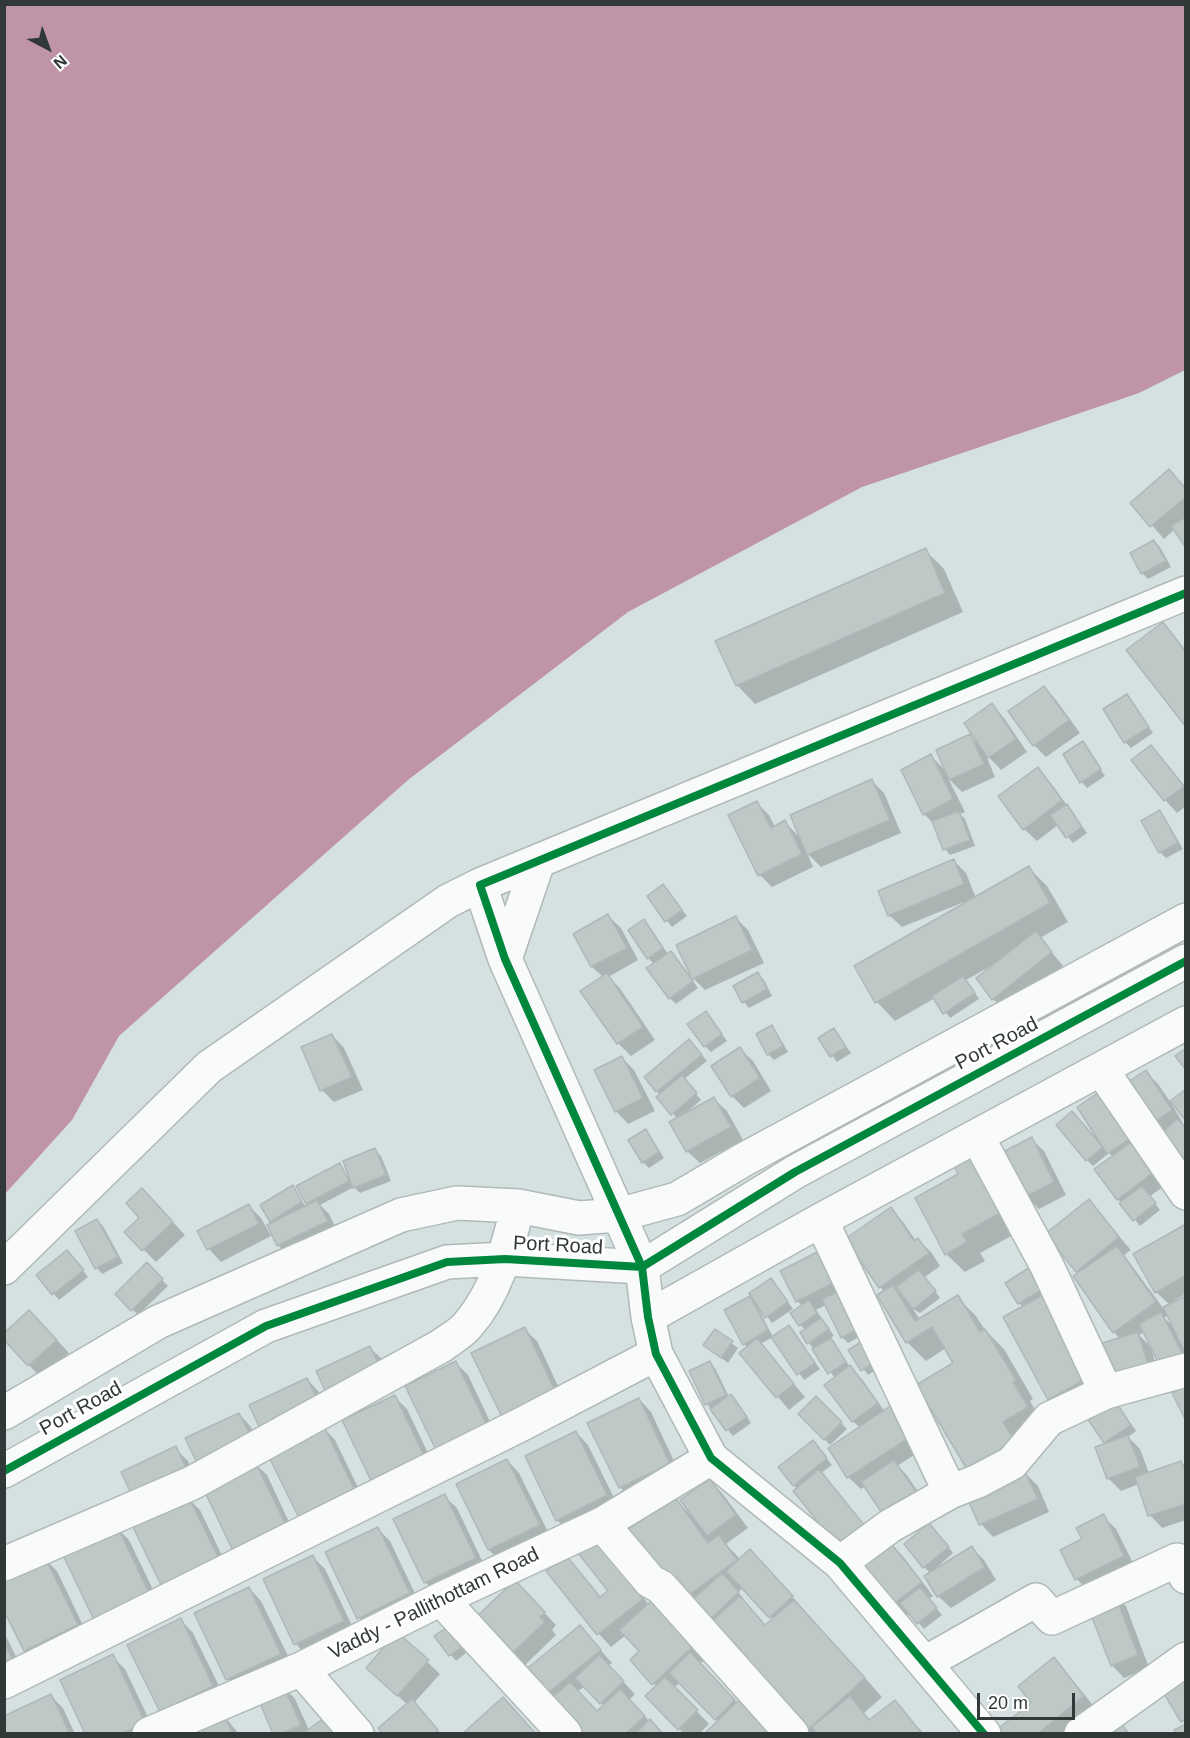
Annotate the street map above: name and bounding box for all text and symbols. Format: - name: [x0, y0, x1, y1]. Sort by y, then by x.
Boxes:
- north arrow: [18, 18, 78, 78]
- text: N: [50, 52, 70, 72]
- street label: Port Road: [952, 1012, 1042, 1076]
- street label: Port Road: [512, 1232, 604, 1260]
- street label: Port Road: [36, 1377, 126, 1441]
- street label: Vaddy - Pallithottam Road: [325, 1543, 543, 1665]
- scale bar: [980, 1681, 1078, 1719]
- text: 20 m: [988, 1693, 1028, 1713]

